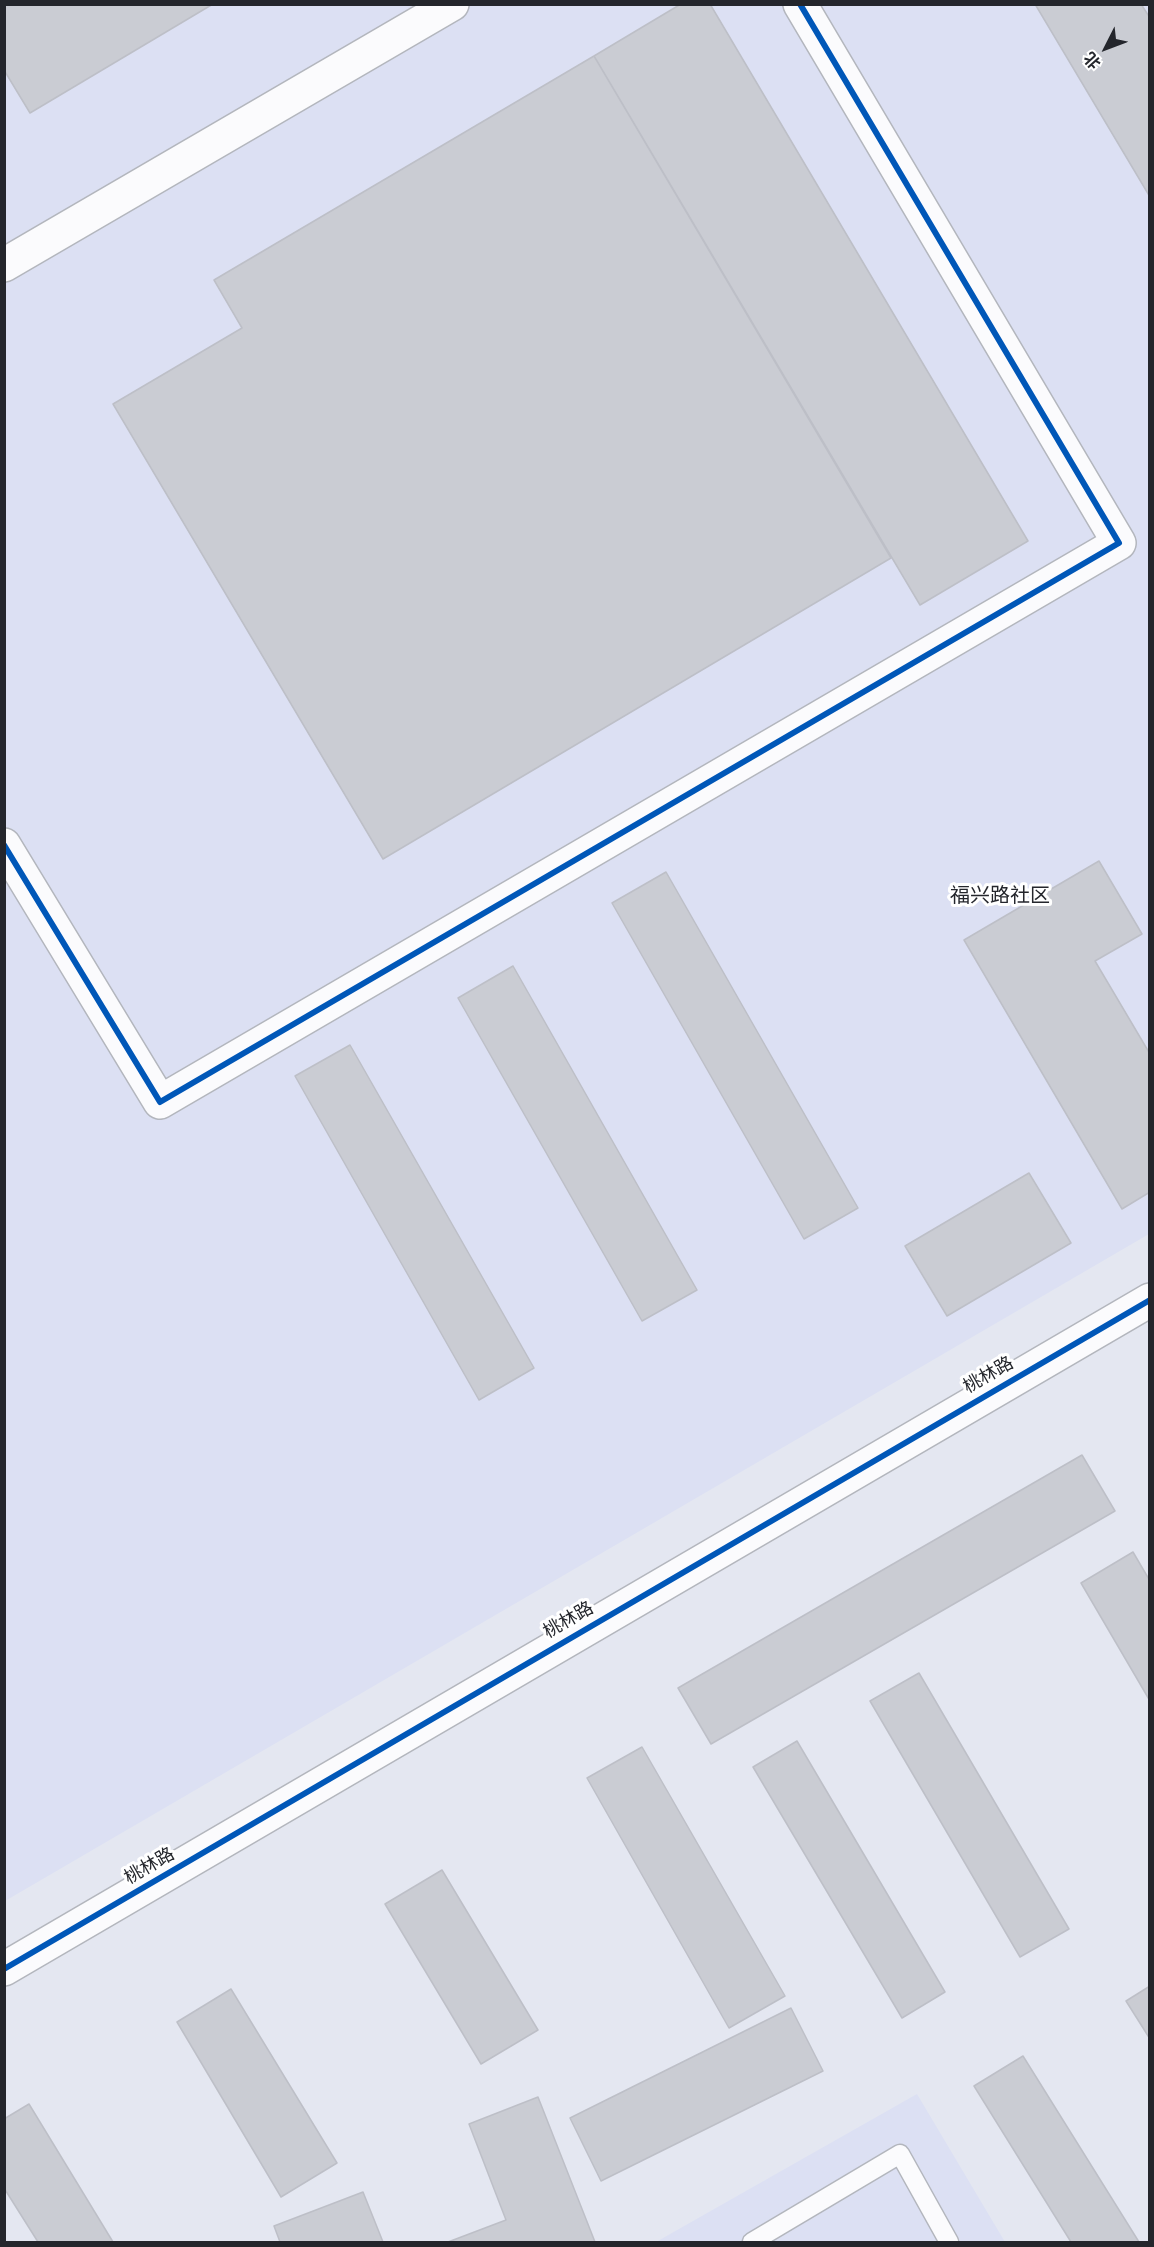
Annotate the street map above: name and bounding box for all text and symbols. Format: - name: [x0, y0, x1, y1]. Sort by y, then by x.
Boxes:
- north arrow: [1076, 18, 1136, 78]
- text: 北: [1078, 47, 1106, 74]
- district label: 福兴路社区: [950, 885, 1050, 909]
- street label: 桃林路: [960, 1353, 1018, 1399]
- street label: 桃林路: [540, 1598, 598, 1644]
- street label: 桃林路: [121, 1844, 179, 1890]

